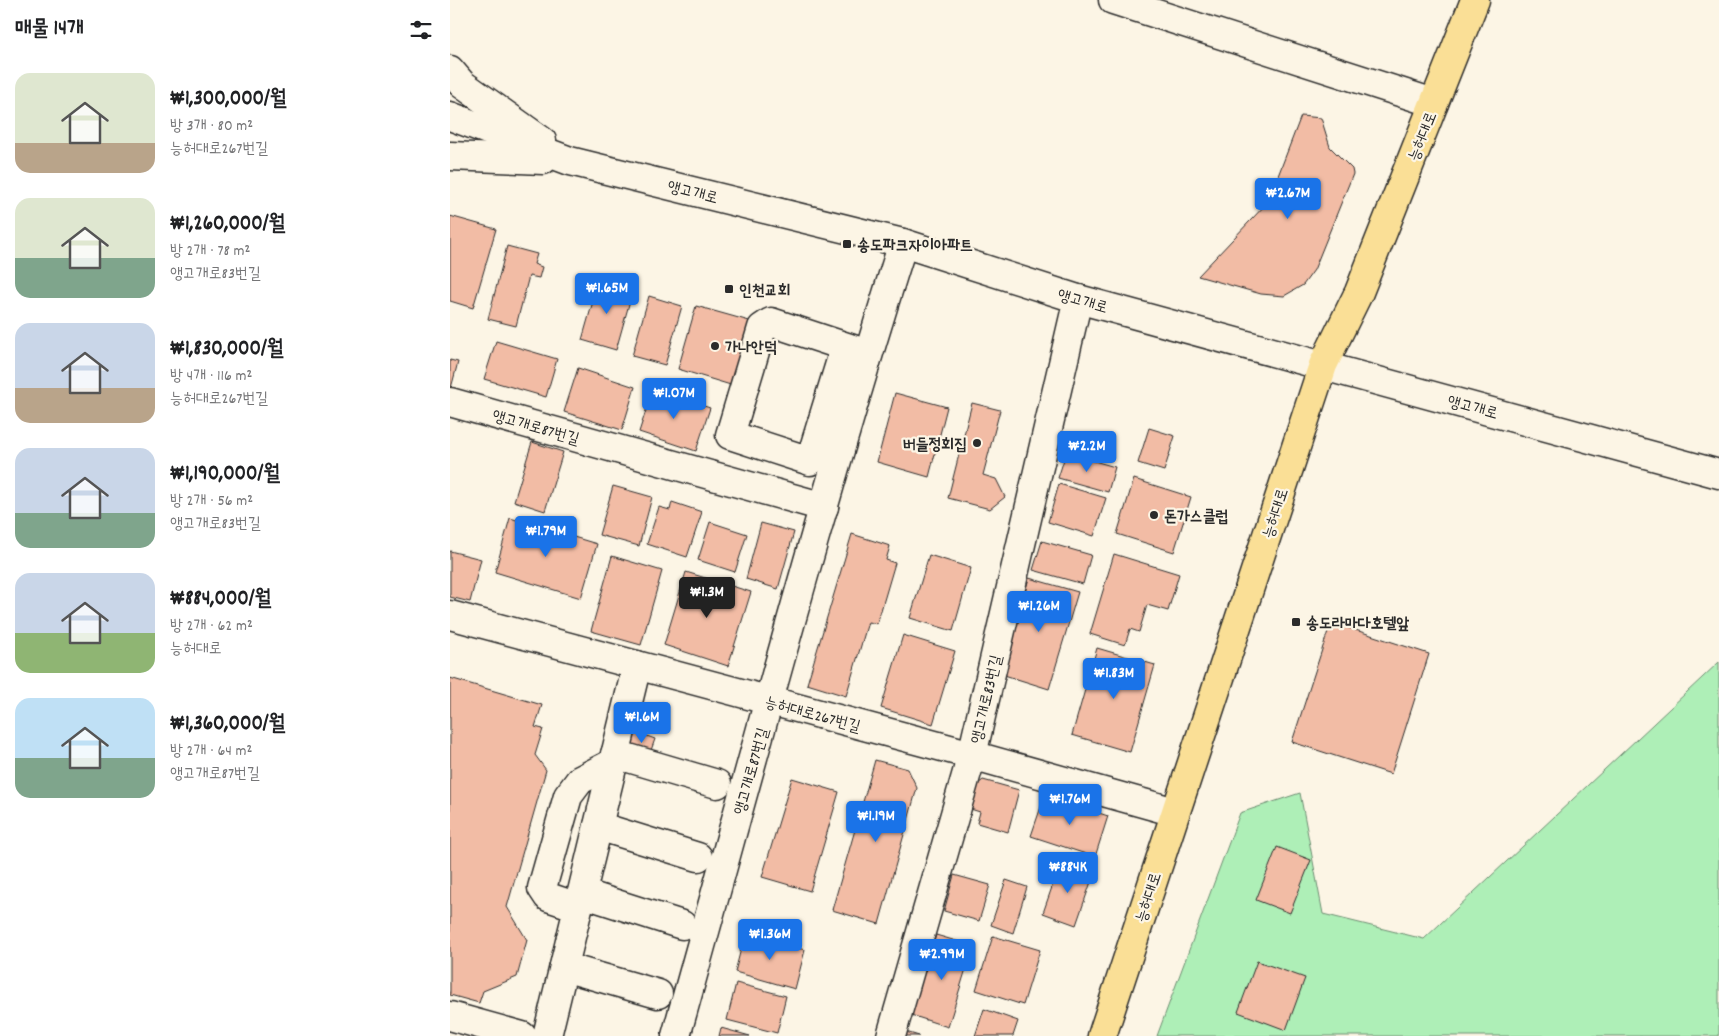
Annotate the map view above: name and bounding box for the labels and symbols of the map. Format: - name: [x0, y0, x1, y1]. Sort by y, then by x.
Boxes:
- street label: 능허대로: [1403, 109, 1444, 165]
- street label: 앵고개로: [665, 176, 720, 211]
- pin: ₩2.67M: [1247, 178, 1329, 220]
- place label: 송도파크자이아파트: [857, 235, 973, 258]
- marker: 송도파크자이아파트: [841, 238, 853, 250]
- pin: ₩1.65M: [566, 272, 648, 315]
- place label: 인천교회: [739, 280, 791, 303]
- marker: 인천교회: [723, 283, 735, 295]
- street label: 앵고개로: [1054, 284, 1110, 321]
- place label: 가나안덕: [725, 337, 777, 360]
- marker: 가나안덕: [709, 340, 721, 352]
- pin: ₩1.07M: [633, 378, 715, 420]
- street label: 앵고개로: [1445, 391, 1500, 426]
- street label: 앵고개로87번길: [489, 405, 582, 452]
- pin: ₩2.2M: [1052, 430, 1122, 473]
- place label: 버들정회집: [903, 434, 967, 457]
- marker: 버들정회집: [971, 437, 983, 449]
- street label: 능허대로: [1257, 486, 1295, 542]
- place label: 돈가스클럽: [1164, 506, 1228, 529]
- marker: 돈가스클럽: [1148, 509, 1160, 521]
- pin: ₩1.79M: [505, 516, 587, 558]
- pin: ₩1.3M: [672, 576, 742, 619]
- pin: ₩1.26M: [998, 590, 1080, 633]
- place label: 송도라마다호텔앞: [1306, 613, 1409, 636]
- marker: 송도라마다호텔앞: [1290, 616, 1302, 628]
- street label: 앵고개로83번길: [966, 653, 1009, 746]
- pin: ₩1.83M: [1073, 658, 1155, 700]
- street label: 능허대로267번길: [762, 692, 863, 739]
- pin: ₩1.6M: [607, 702, 677, 744]
- street label: 앵고개로87번길: [729, 725, 776, 818]
- pin: ₩1.76M: [1029, 784, 1111, 826]
- pin: ₩1.19M: [835, 800, 917, 843]
- pin: ₩884K: [1033, 852, 1103, 894]
- street label: 능허대로: [1130, 870, 1168, 926]
- pin: ₩1.36M: [729, 918, 811, 961]
- pin: ₩2.99M: [901, 938, 983, 981]

